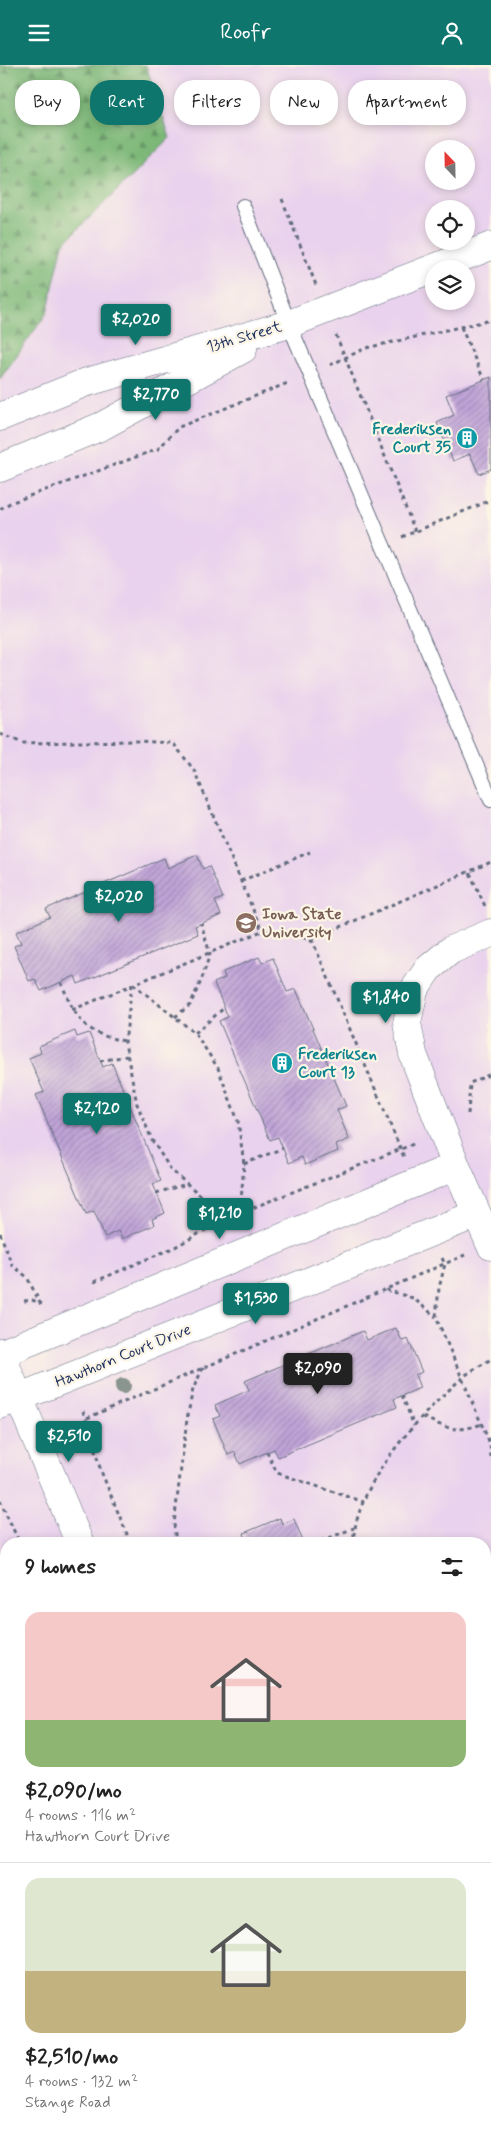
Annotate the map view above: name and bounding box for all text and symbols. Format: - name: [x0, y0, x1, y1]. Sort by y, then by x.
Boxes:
- icon: menu: [25, 19, 53, 47]
- text: Roofr: [220, 19, 271, 47]
- icon: person: [438, 19, 466, 47]
- chip: Buy: [15, 80, 80, 125]
- chip: Rent: [90, 80, 164, 125]
- chip: Filters: [174, 80, 260, 125]
- chip: New: [270, 80, 338, 125]
- chip: Apartment: [348, 80, 466, 125]
- north arrow: [425, 140, 475, 190]
- map controls: [425, 140, 475, 310]
- button: locate: [425, 200, 475, 250]
- button: layers: [425, 260, 475, 310]
- pin: $2,020: [95, 303, 177, 346]
- text: $2,020: [112, 309, 160, 330]
- street label: 13th Street: [204, 316, 285, 358]
- pin: $2,770: [115, 379, 197, 421]
- text: $2,770: [133, 384, 179, 405]
- place label: Frederiksen Court 35: [372, 419, 451, 458]
- building icon: Frederiksen Court 35: [455, 426, 479, 450]
- pin: $2,020: [78, 881, 160, 923]
- text: $2,020: [95, 886, 143, 907]
- place label: Iowa State University: [262, 904, 342, 943]
- school or university icon: Iowa State University: [234, 911, 258, 935]
- pin: $1,840: [345, 981, 427, 1024]
- text: $1,840: [362, 987, 410, 1008]
- place label: Frederiksen Court 13: [298, 1044, 377, 1083]
- building icon: Frederiksen Court 13: [270, 1051, 294, 1075]
- pin: $2,120: [56, 1093, 138, 1135]
- text: $2,120: [74, 1098, 120, 1119]
- pin: $1,210: [179, 1197, 261, 1240]
- text: $1,210: [198, 1203, 242, 1224]
- pin: $1,530: [215, 1283, 297, 1325]
- text: $1,530: [234, 1288, 278, 1309]
- street label: Hawthorn Court Drive: [52, 1319, 194, 1393]
- pin: $2,090: [277, 1353, 359, 1395]
- text: $2,090: [294, 1358, 342, 1379]
- pin: $2,510: [28, 1421, 110, 1463]
- text: $2,510: [47, 1426, 91, 1447]
- text: 9 homes: [25, 1553, 96, 1581]
- icon: filters: [438, 1553, 466, 1581]
- icon: home: [201, 1645, 291, 1735]
- text: $2,090/mo: [25, 1777, 122, 1805]
- text: 4 rooms · 116 m²: [25, 1805, 136, 1826]
- text: Hawthorn Court Drive: [25, 1826, 170, 1847]
- icon: home: [201, 1910, 291, 2000]
- text: $2,510/mo: [25, 2043, 118, 2071]
- text: 4 rooms · 132 m²: [25, 2071, 138, 2092]
- text: Stange Road: [25, 2092, 111, 2113]

